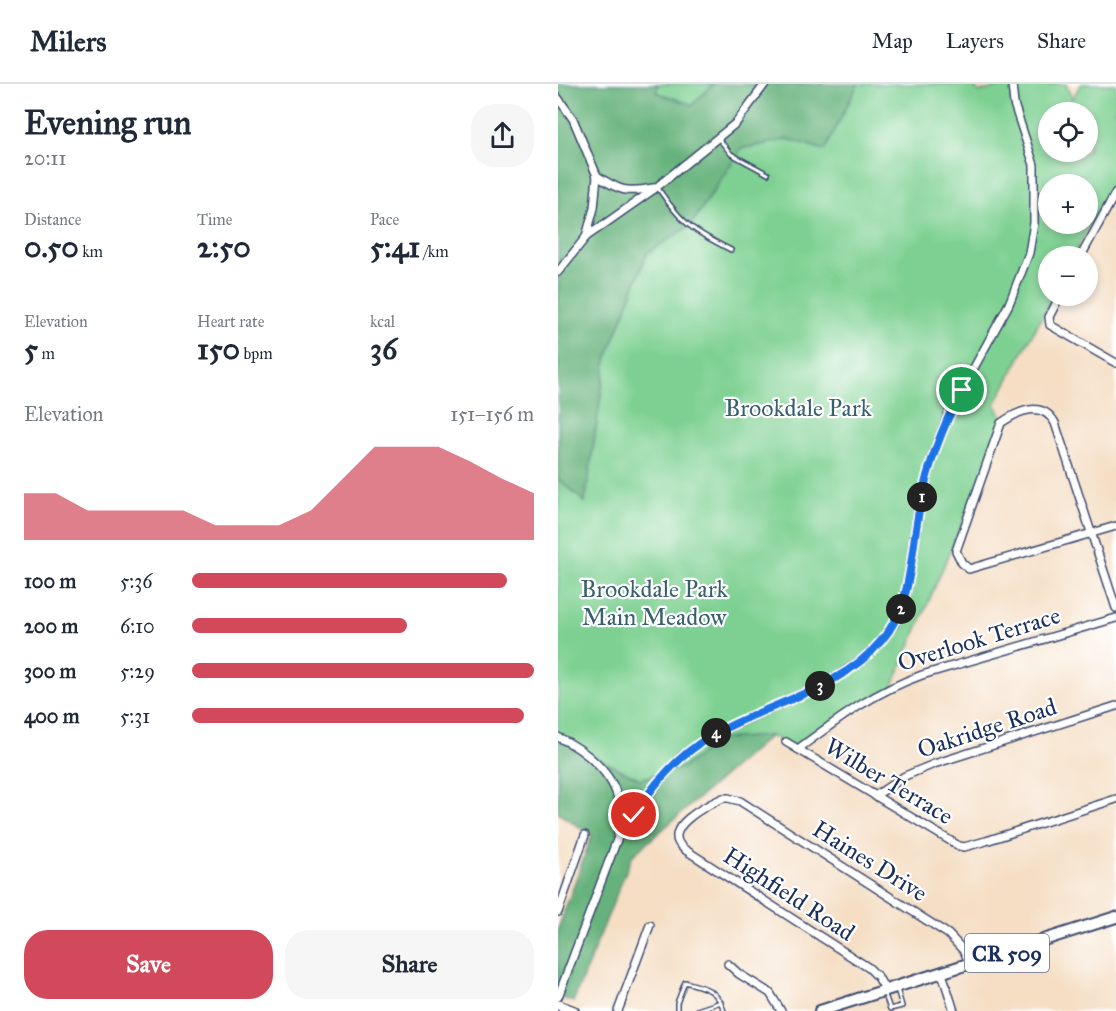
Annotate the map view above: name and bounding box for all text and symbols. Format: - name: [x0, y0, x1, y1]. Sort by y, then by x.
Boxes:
- text: Milers: [30, 24, 106, 59]
- text: Map: [872, 28, 913, 54]
- text: Layers: [946, 28, 1004, 54]
- text: Share: [1037, 28, 1086, 54]
- map controls: [1038, 102, 1098, 306]
- button: locate: [1038, 102, 1098, 162]
- text: Evening run: [24, 103, 191, 143]
- button: share: [471, 104, 534, 167]
- text: 20:11: [24, 146, 66, 170]
- button: +: [1038, 174, 1098, 234]
- text: Distance: [24, 210, 81, 229]
- text: Time: [197, 210, 232, 229]
- text: Pace: [370, 210, 399, 229]
- text: 0.50: [24, 229, 79, 265]
- text: 2:50: [197, 229, 251, 265]
- text: 5:41: [370, 229, 420, 265]
- text: km: [79, 242, 103, 261]
- text: /km: [420, 242, 449, 261]
- button: −: [1038, 246, 1098, 306]
- text: Elevation: [24, 312, 88, 331]
- text: Heart rate: [197, 312, 264, 331]
- text: kcal: [370, 312, 395, 331]
- text: 5: [24, 331, 38, 367]
- text: 150: [197, 331, 240, 367]
- text: 36: [370, 331, 397, 367]
- text: m: [38, 344, 55, 363]
- text: bpm: [240, 344, 273, 363]
- pin: [936, 364, 987, 415]
- icon: arrive: [945, 373, 978, 406]
- park label: Brookdale Park: [724, 393, 872, 423]
- text: Elevation: [24, 402, 103, 426]
- text: 151–156 m: [450, 402, 534, 426]
- pin: 1: [907, 482, 937, 512]
- text: 1: [919, 487, 925, 506]
- text: 100 m: [24, 569, 76, 593]
- text: 5:36: [120, 569, 153, 593]
- park label: Brookdale Park Main Meadow: [580, 574, 728, 632]
- pin: 2: [886, 594, 916, 624]
- text: 2: [897, 599, 905, 618]
- street label: Overlook Terrace: [894, 600, 1064, 678]
- text: 200 m: [24, 614, 78, 638]
- text: 6:10: [120, 614, 155, 638]
- text: 300 m: [24, 659, 76, 683]
- text: 5:29: [120, 659, 155, 683]
- pin: 3: [805, 671, 835, 701]
- text: 3: [817, 676, 823, 695]
- street label: Oakridge Road: [914, 691, 1060, 765]
- text: 400 m: [24, 704, 80, 728]
- text: 5:31: [120, 704, 150, 728]
- pin: 4: [701, 718, 731, 748]
- text: 4: [712, 723, 720, 742]
- street label: Wilber Terrace: [819, 731, 959, 831]
- pin: [608, 789, 659, 840]
- icon: check: [617, 798, 650, 831]
- street label: Haines Drive: [807, 814, 933, 908]
- street label: Highfield Road: [718, 840, 860, 948]
- button: Save: [24, 930, 273, 999]
- button: Share: [285, 930, 534, 999]
- road number: CR 509: [965, 934, 1049, 972]

